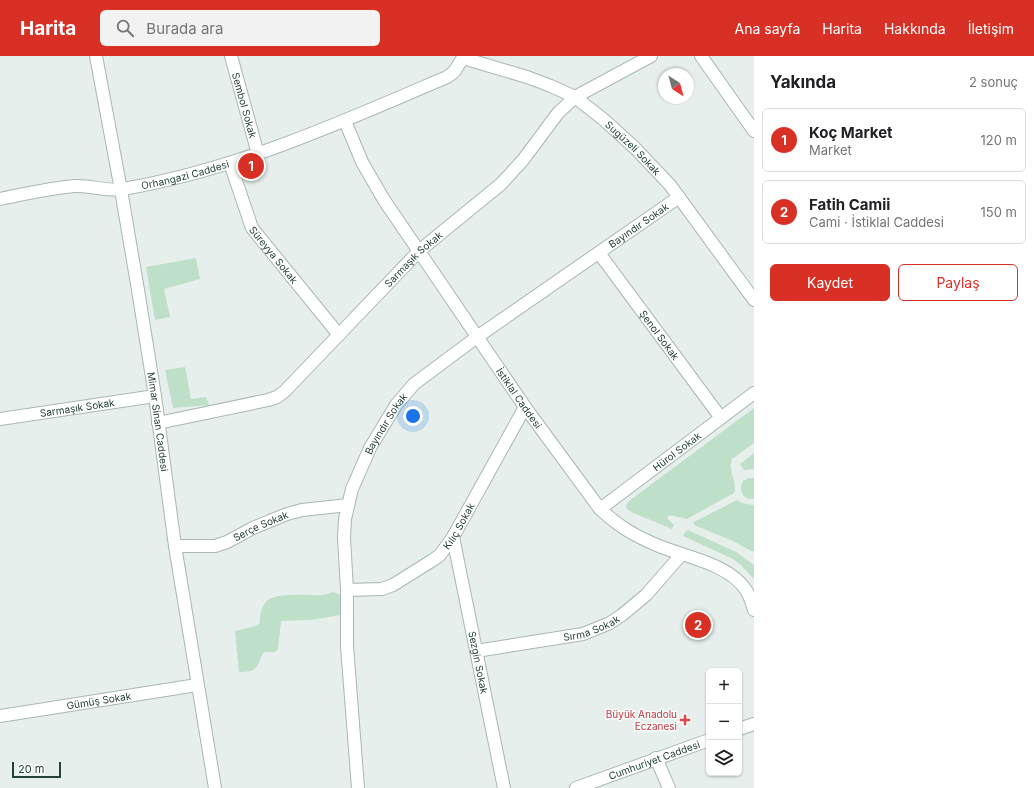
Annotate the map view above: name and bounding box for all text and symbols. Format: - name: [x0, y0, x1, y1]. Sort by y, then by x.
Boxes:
- search box: [100, 10, 380, 46]
- text: Harita: [20, 17, 76, 40]
- icon: search: [114, 17, 136, 39]
- text: Burada ara: [146, 19, 223, 38]
- text: Ana sayfa: [735, 20, 800, 37]
- text: Harita: [822, 20, 862, 37]
- text: Hakkında: [884, 20, 946, 37]
- text: İletişim: [968, 20, 1014, 37]
- north arrow: [658, 68, 694, 104]
- street label: Sembol Sokak: [230, 71, 259, 140]
- text: Yakında: [770, 72, 836, 92]
- text: 2 sonuç: [969, 74, 1018, 90]
- street label: Sugüzeli Sokak: [603, 118, 663, 178]
- text: Koç Market: [809, 123, 893, 142]
- text: 1: [781, 132, 787, 148]
- text: 120 m: [981, 132, 1017, 148]
- text: Market: [809, 142, 852, 158]
- pin: 1: [238, 151, 264, 181]
- street label: Orhangazi Caddesi: [140, 157, 230, 192]
- text: Fatih Camii: [809, 195, 890, 214]
- street label: Bayındır Sokak: [606, 200, 671, 250]
- text: 2: [780, 204, 788, 220]
- text: 150 m: [981, 204, 1017, 220]
- text: Cami · İstiklal Caddesi: [809, 214, 944, 230]
- street label: Süreyya Sokak: [247, 224, 301, 286]
- street label: Sarmaşık Sokak: [382, 228, 445, 289]
- button: Kaydet: [770, 264, 890, 301]
- button: Paylaş: [898, 264, 1018, 301]
- street label: Şenol Sokak: [637, 308, 682, 362]
- street label: İstiklal Caddesi: [494, 365, 545, 431]
- street label: Mimar Sinan Caddesi: [145, 371, 171, 472]
- street label: Bayındır Sokak: [362, 390, 410, 456]
- street label: Sarmaşık Sokak: [39, 396, 116, 419]
- your location: [403, 406, 423, 426]
- street label: Hürol Sokak: [650, 429, 704, 473]
- street label: Kılıç Sokak: [440, 500, 477, 552]
- street label: Serçe Sokak: [231, 508, 290, 544]
- pin: 2: [685, 610, 711, 640]
- street label: Sırma Sokak: [562, 612, 622, 643]
- street label: Sezgin Sokak: [466, 630, 491, 695]
- map controls: [706, 668, 742, 776]
- button: +: [706, 668, 742, 704]
- street label: Gümüş Sokak: [66, 689, 132, 711]
- button: −: [706, 704, 742, 740]
- place label: Büyük Anadolu Eczanesi: [606, 708, 677, 732]
- marker: Büyük Anadolu Eczanesi: [680, 715, 690, 725]
- street label: Cumhuriyet Caddesi: [607, 738, 701, 782]
- button: layers: [706, 740, 742, 776]
- scale bar: [12, 760, 61, 779]
- text: 20 m: [18, 762, 44, 776]

